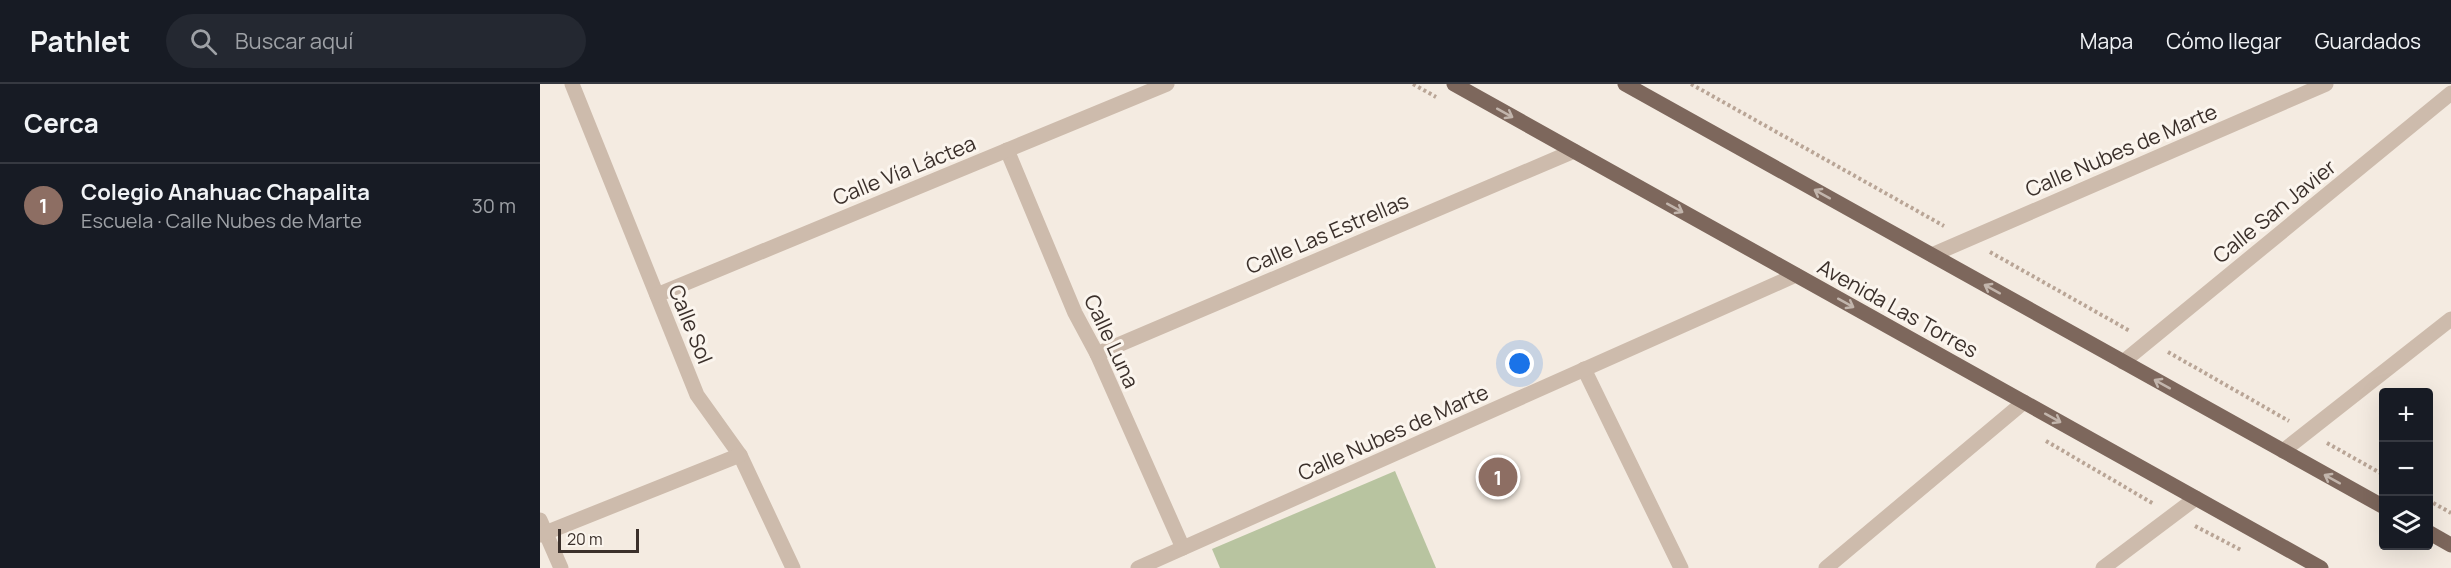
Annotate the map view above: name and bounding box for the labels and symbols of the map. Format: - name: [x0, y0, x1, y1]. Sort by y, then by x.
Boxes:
- street label: Calle Nubes de Marte: [2021, 97, 2221, 203]
- one-way arrow: [1496, 107, 1513, 119]
- street label: Calle Vía Láctea: [828, 129, 980, 211]
- street label: Calle San Javier: [2207, 152, 2342, 269]
- street label: Calle Las Estrellas: [1241, 186, 1413, 280]
- one-way arrow: [1813, 188, 1831, 199]
- one-way arrow: [1666, 203, 1684, 214]
- street label: Avenida Las Torres: [1813, 252, 1983, 364]
- street label: Calle Sol: [662, 280, 720, 368]
- one-way arrow: [1984, 283, 2001, 295]
- street label: Calle Luna: [1078, 290, 1146, 392]
- one-way arrow: [1836, 298, 1854, 309]
- your location: [1505, 349, 1534, 378]
- street label: Calle Nubes de Marte: [1293, 377, 1493, 487]
- one-way arrow: [2154, 378, 2171, 390]
- one-way arrow: [2043, 413, 2061, 424]
- pin: 1: [1478, 454, 1518, 500]
- one-way arrow: [2324, 473, 2342, 484]
- scale bar: [558, 526, 639, 554]

